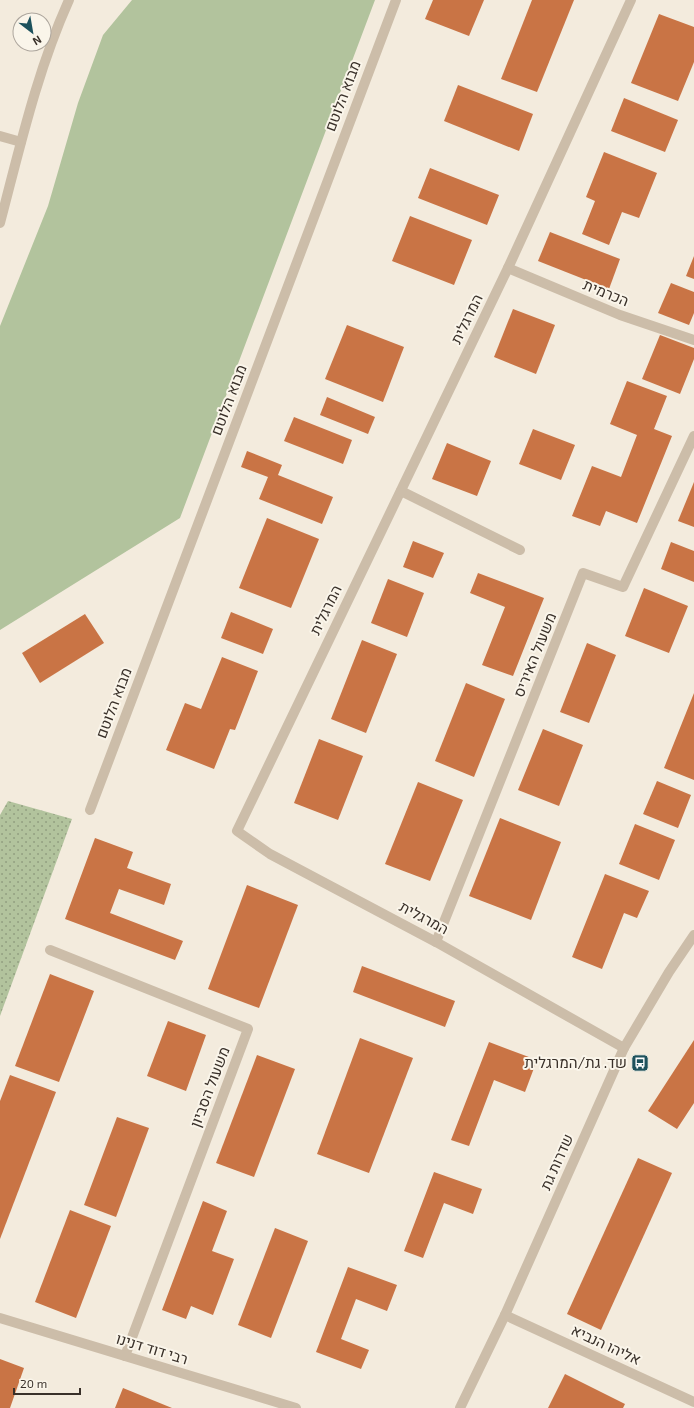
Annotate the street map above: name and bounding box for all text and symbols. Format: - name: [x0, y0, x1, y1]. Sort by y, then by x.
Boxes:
- north arrow: [12, 12, 52, 52]
- text: N: [31, 33, 44, 49]
- street label: מבוא הלוטם: [320, 58, 364, 134]
- street label: הכרמית: [581, 275, 632, 309]
- street label: המרגלית: [446, 291, 486, 346]
- street label: מבוא הלוטם: [206, 362, 250, 438]
- street label: המרגלית: [305, 582, 345, 637]
- street label: משעול האיריס: [509, 610, 559, 700]
- street label: מבוא הלוטם: [91, 665, 135, 741]
- street label: המרגלית: [397, 897, 452, 938]
- street label: משעול הסביון: [185, 1044, 233, 1130]
- place label: שד. גת/המרגלית: [524, 1053, 627, 1071]
- bus stop icon: שד. גת/המרגלית: [630, 1053, 650, 1073]
- street label: שדרות גת: [536, 1131, 576, 1192]
- street label: אליהו הנביא: [569, 1320, 644, 1368]
- street label: רבי דוד דנינו: [114, 1329, 190, 1367]
- scale bar: [14, 1370, 80, 1396]
- text: 20 m: [20, 1376, 47, 1390]

